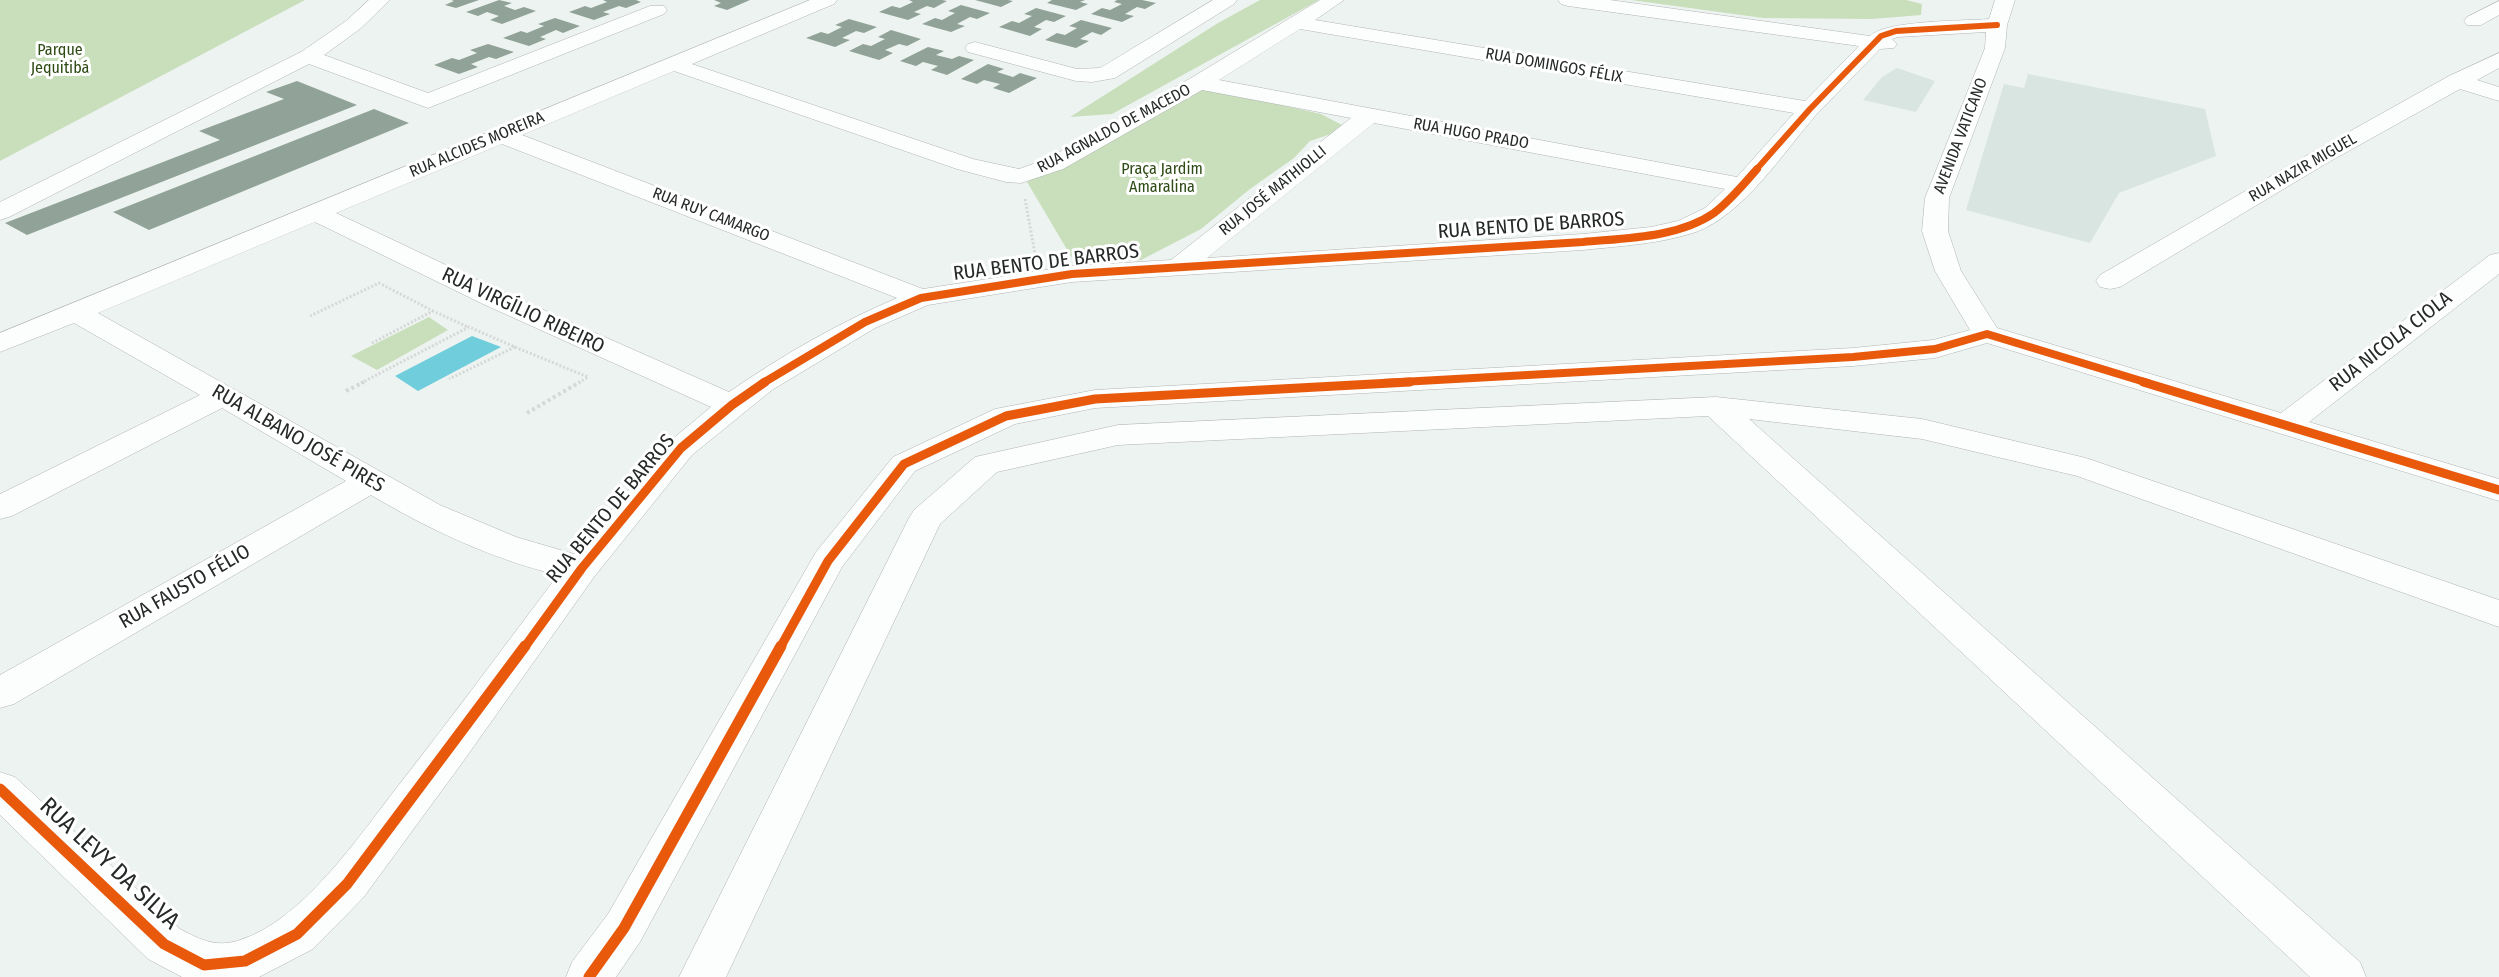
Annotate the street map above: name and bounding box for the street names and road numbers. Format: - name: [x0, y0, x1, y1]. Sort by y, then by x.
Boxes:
- street label: RUA DOMINGOS FÉLIX: [1484, 44, 1624, 88]
- street label: AVENIDA VATICANO: [1930, 75, 1992, 197]
- street label: RUA AGNALDO DE MACEDO: [1034, 80, 1194, 178]
- street label: RUA ALCIDES MOREIRA: [407, 108, 547, 182]
- street label: RUA HUGO PRADO: [1412, 114, 1530, 154]
- street label: RUA NAZIR MIGUEL: [2246, 129, 2360, 207]
- street label: RUA JOSÉ MATHIOLLI: [1216, 142, 1330, 240]
- street label: RUA RUY CAMARGO: [650, 184, 772, 246]
- street label: RUA BENTO DE BARROS: [1437, 208, 1625, 244]
- street label: RUA BENTO DE BARROS: [952, 240, 1140, 286]
- street label: RUA VIRGÍLIO RIBEIRO: [438, 263, 608, 359]
- street label: RUA NICOLA CIOLA: [2325, 287, 2457, 397]
- street label: RUA ALBANO JOSÉ PIRES: [207, 380, 389, 498]
- street label: RUA BENTO DE BARROS: [542, 430, 680, 588]
- street label: RUA FAUSTO FÉLIO: [115, 540, 255, 634]
- street label: RUA LEVY DA SILVA: [33, 792, 185, 936]

